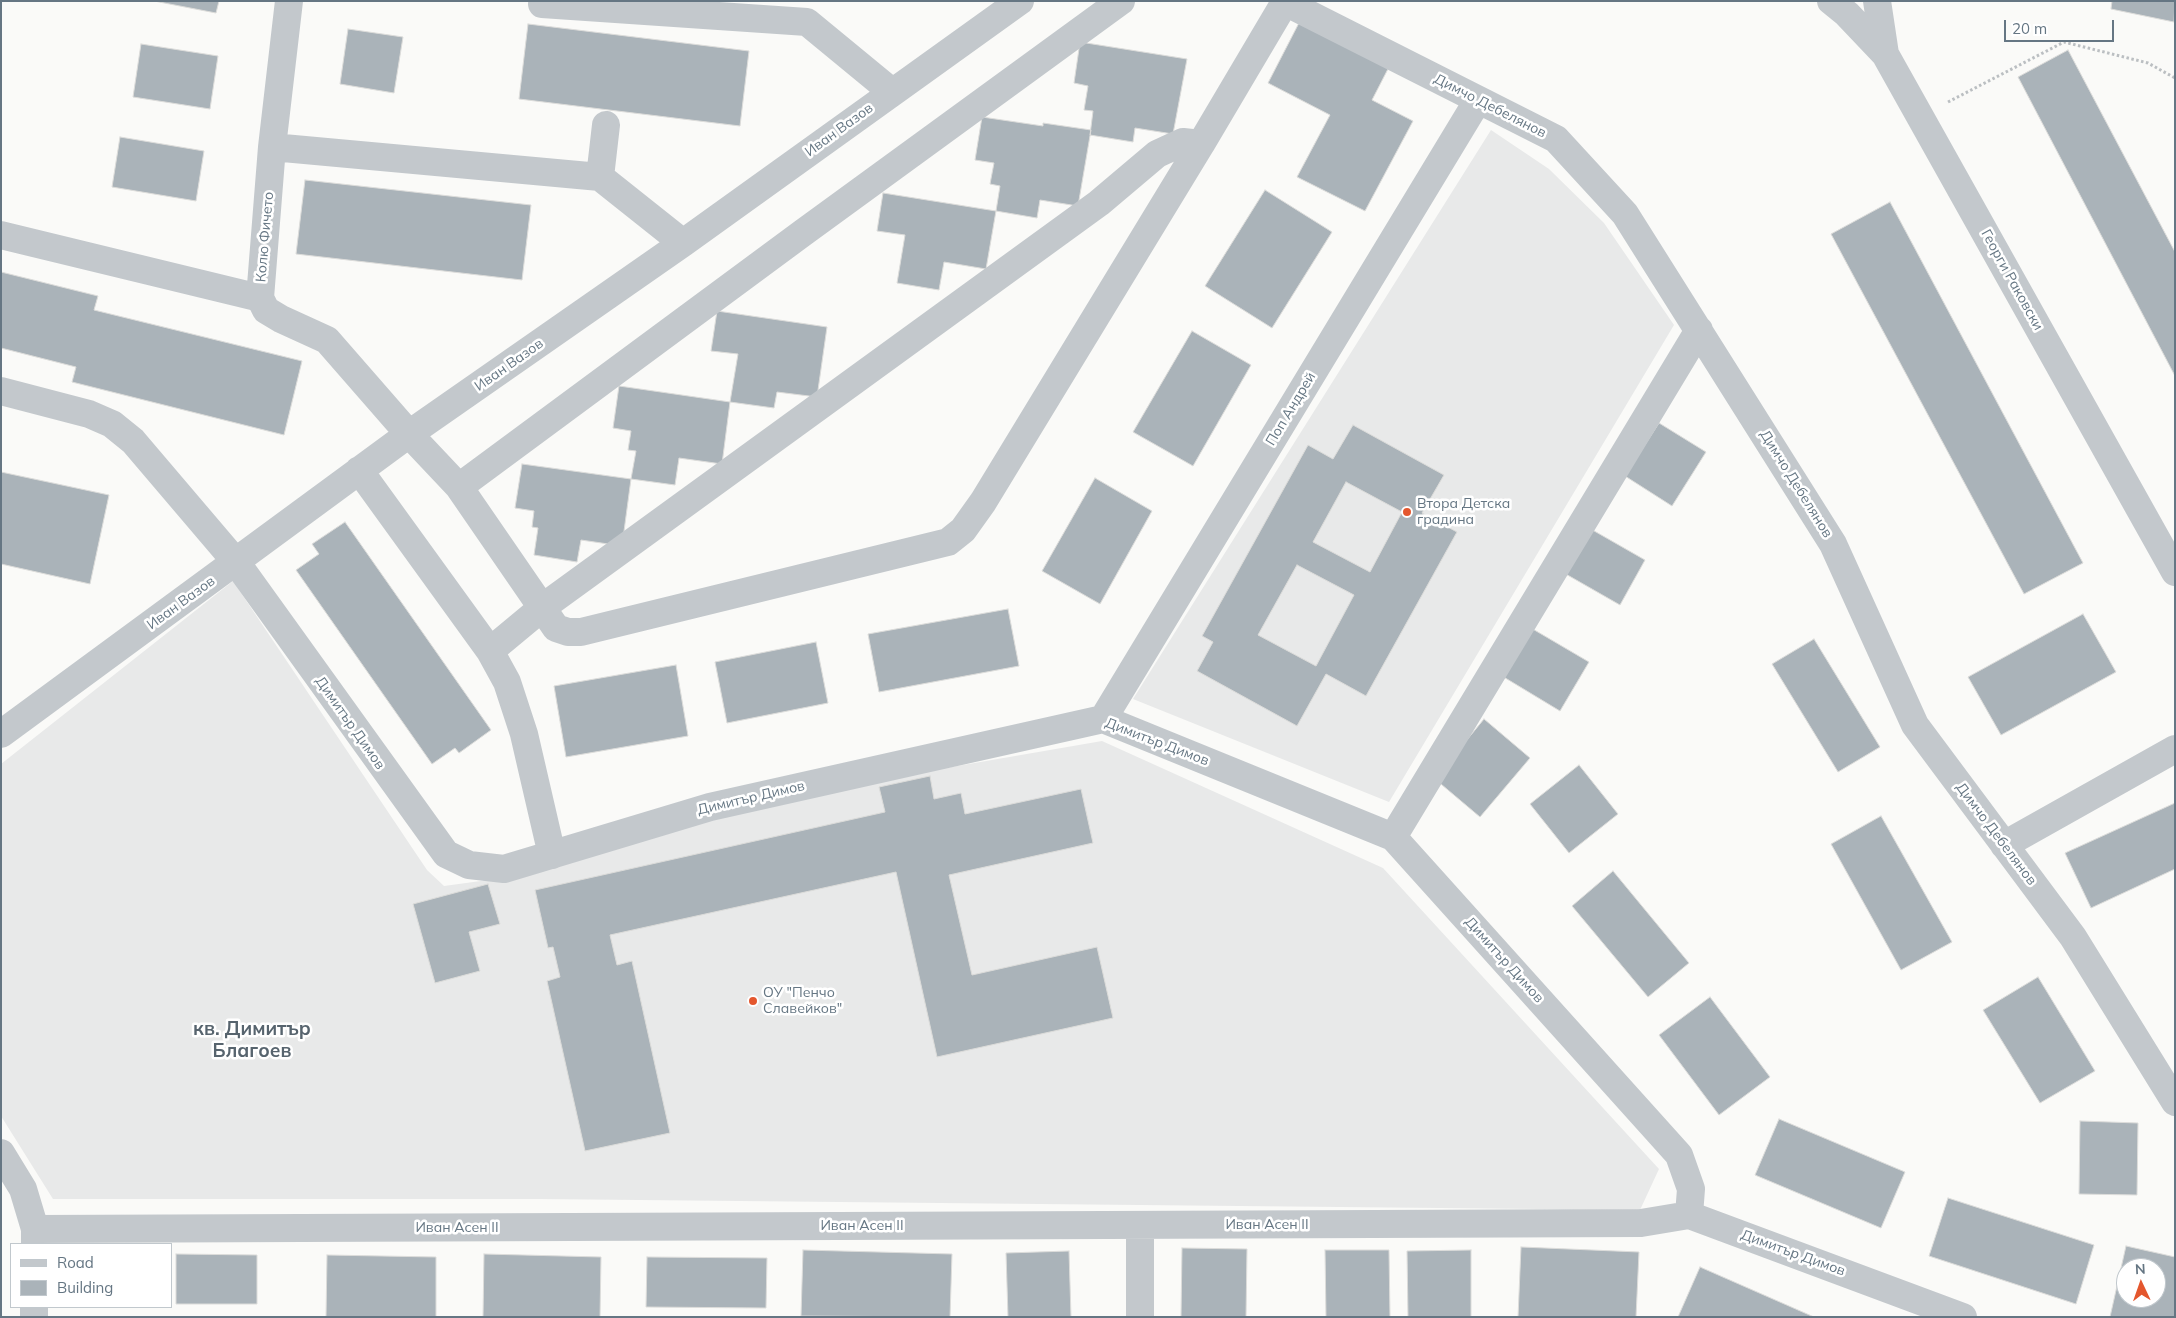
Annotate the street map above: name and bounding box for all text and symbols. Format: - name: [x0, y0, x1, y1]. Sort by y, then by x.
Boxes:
- scale bar: [2006, 10, 2116, 42]
- text: 20 m: [2012, 19, 2047, 38]
- street label: Димчо Дебелянов: [1431, 70, 1549, 142]
- street label: Иван Вазов: [802, 100, 876, 160]
- street label: Колю Фичето: [253, 191, 277, 283]
- street label: Георги Раковски: [1977, 227, 2047, 333]
- street label: Иван Вазов: [471, 335, 547, 395]
- street label: Поп Андрей: [1263, 369, 1319, 449]
- street label: Димчо Дебелянов: [1756, 427, 1836, 541]
- place label: Втора Детска градина: [1417, 496, 1510, 528]
- marker: Втора Детска градина: [1401, 506, 1413, 518]
- street label: Иван Вазов: [144, 573, 218, 633]
- street label: Димитър Димов: [312, 673, 388, 773]
- street label: Димитър Димов: [1103, 714, 1211, 770]
- street label: Димитър Димов: [696, 777, 806, 819]
- street label: Димчо Дебелянов: [1952, 780, 2040, 888]
- street label: Димитър Димов: [1461, 914, 1547, 1006]
- place label: ОУ "Пенчо Славейков": [763, 985, 842, 1018]
- marker: ОУ "Пенчо Славейков": [747, 995, 759, 1007]
- district label: кв. Димитър Благоев: [193, 1018, 311, 1062]
- street label: Иван Асен II: [1225, 1217, 1309, 1233]
- street label: Иван Асен II: [820, 1218, 904, 1234]
- street label: Иван Асен II: [415, 1220, 499, 1236]
- street label: Димитър Димов: [1739, 1226, 1847, 1280]
- legend: [10, 1243, 172, 1308]
- text: Road: [57, 1253, 94, 1272]
- north arrow: [2116, 1258, 2166, 1308]
- text: N: [2135, 1260, 2146, 1278]
- text: Building: [57, 1278, 113, 1297]

